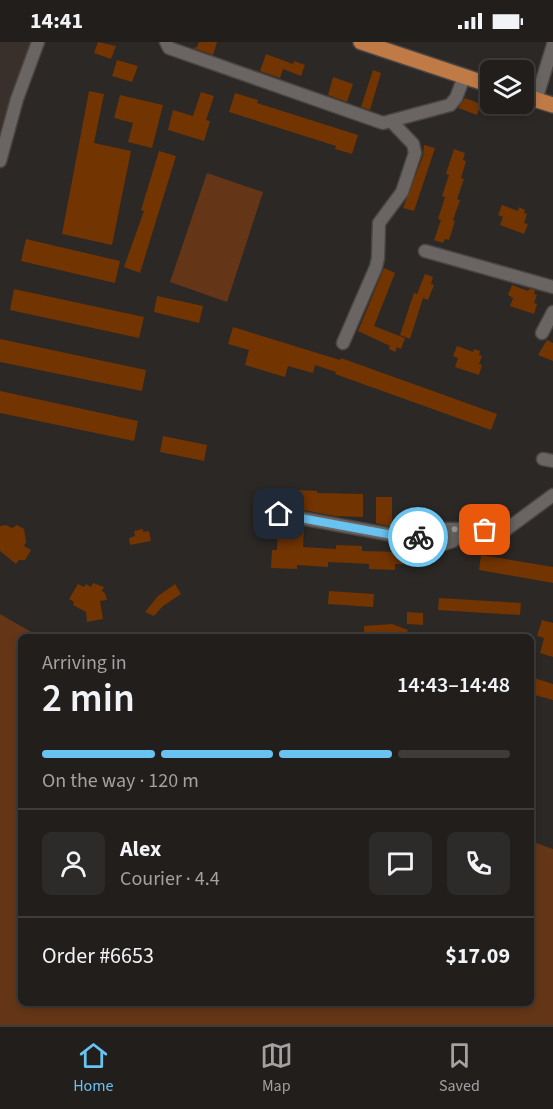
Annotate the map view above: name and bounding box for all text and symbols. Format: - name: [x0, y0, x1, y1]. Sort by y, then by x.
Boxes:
- text: 14:41: [30, 5, 83, 37]
- map controls: [480, 60, 534, 114]
- button: layers: [480, 60, 534, 114]
- pin: [253, 488, 304, 539]
- icon: home: [262, 497, 295, 530]
- pin: [459, 504, 510, 555]
- courier: [388, 507, 448, 567]
- icon: bag: [468, 513, 501, 546]
- icon: bike: [402, 521, 435, 554]
- text: Arriving in: [42, 649, 127, 677]
- text: 14:43–14:48: [397, 669, 510, 701]
- text: 2 min: [42, 671, 135, 727]
- text: On the way · 120 m: [42, 767, 199, 795]
- button: person: [42, 832, 105, 895]
- button: chat: [369, 832, 432, 895]
- button: phone: [447, 832, 510, 895]
- text: Alex: [120, 833, 161, 865]
- text: Courier · 4.4: [120, 865, 220, 893]
- text: Order #6653: [42, 940, 154, 972]
- text: $17.09: [445, 940, 510, 972]
- tab: Home: [73, 1039, 113, 1097]
- tab: Map: [260, 1039, 293, 1097]
- tab: Saved: [439, 1039, 480, 1097]

